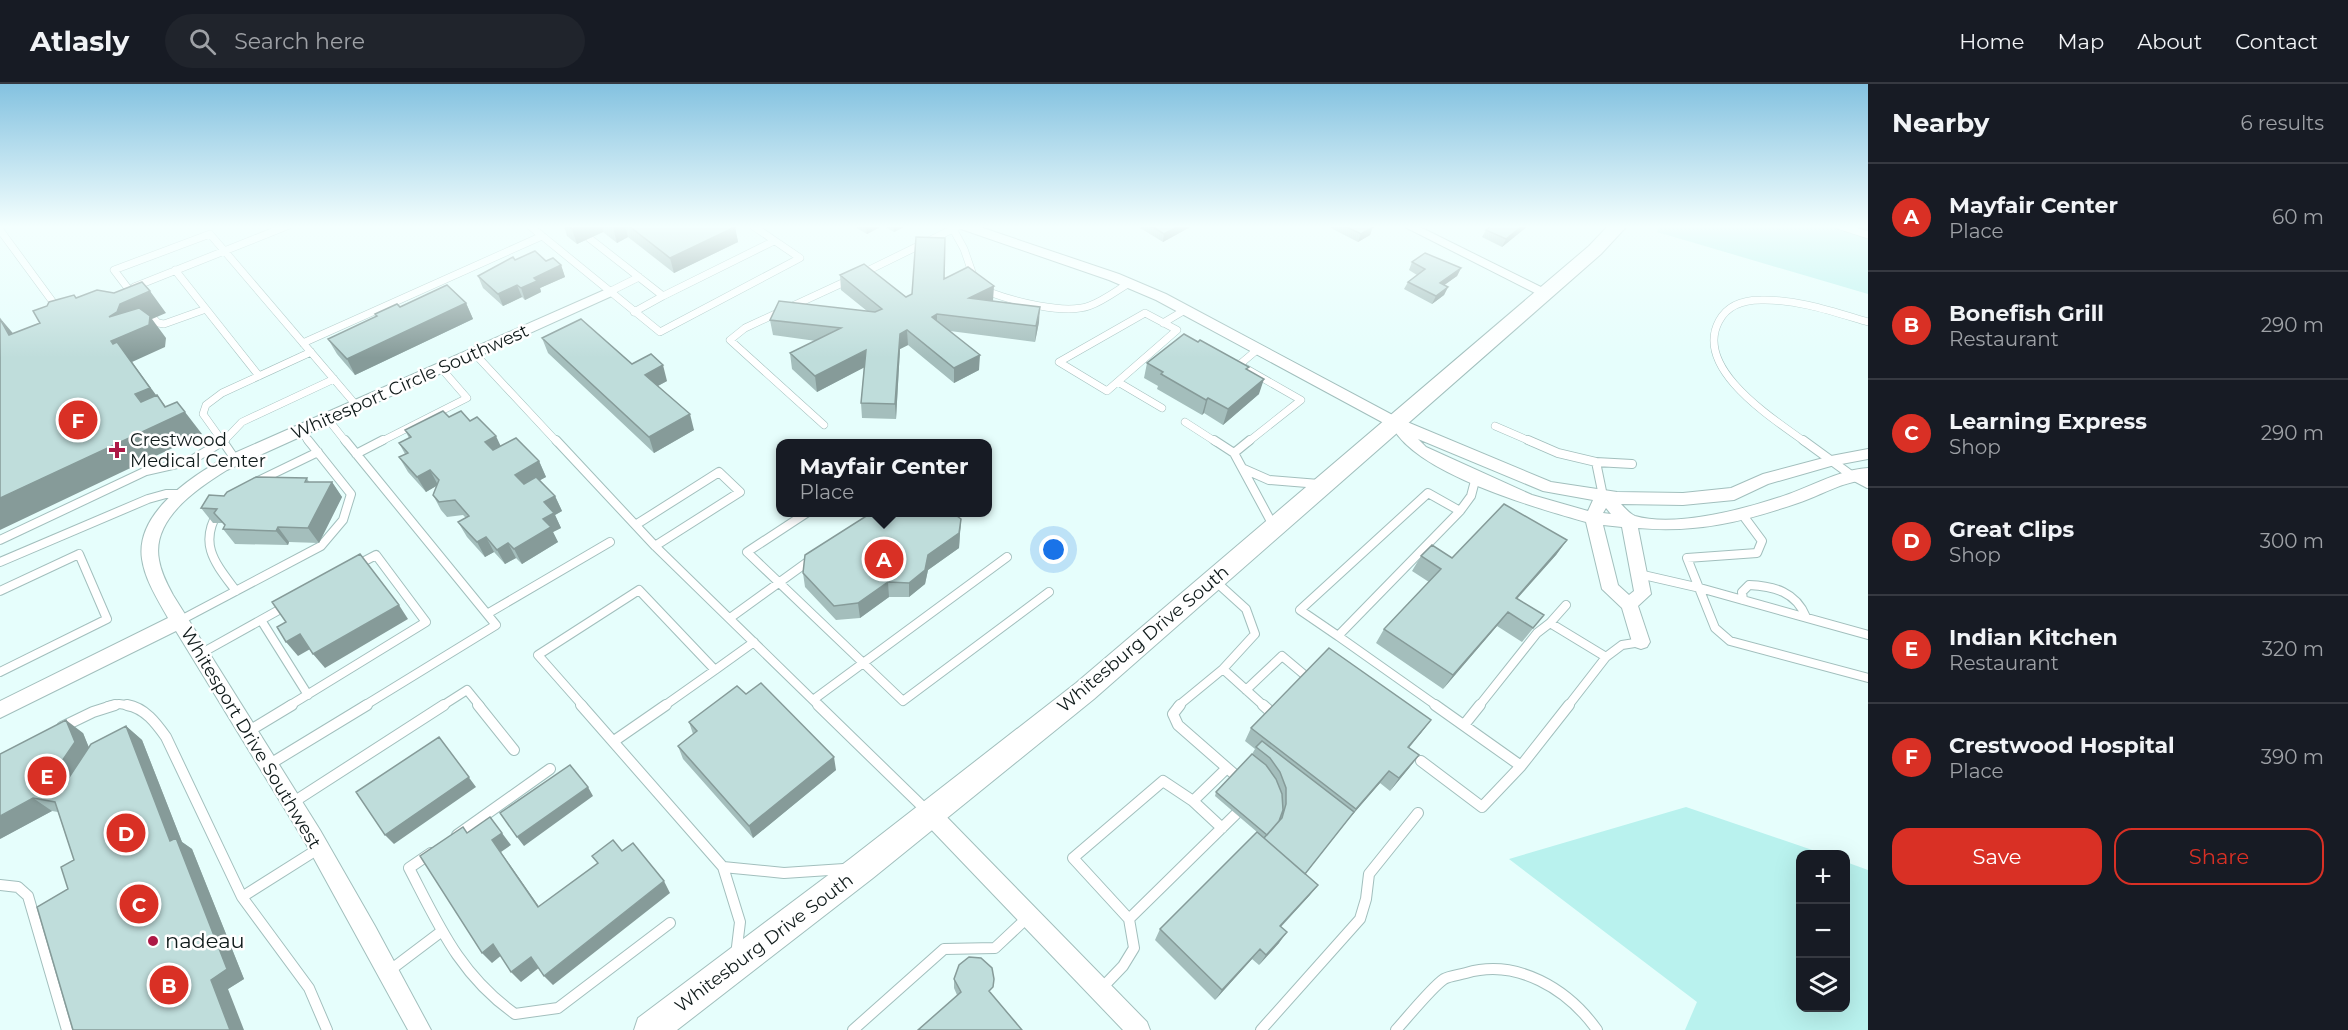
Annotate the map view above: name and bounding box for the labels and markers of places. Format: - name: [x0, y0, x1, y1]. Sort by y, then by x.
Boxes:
- pin: F: [58, 398, 98, 442]
- place label: Crestwood Medical Center: [130, 429, 266, 472]
- marker: Crestwood Medical Center: [108, 441, 126, 459]
- pin: A: [864, 536, 904, 582]
- pin: E: [28, 754, 66, 798]
- pin: D: [106, 810, 146, 855]
- pin: C: [120, 882, 158, 926]
- place label: nadeau: [165, 928, 245, 953]
- marker: nadeau: [146, 934, 160, 948]
- pin: B: [150, 962, 188, 1008]

